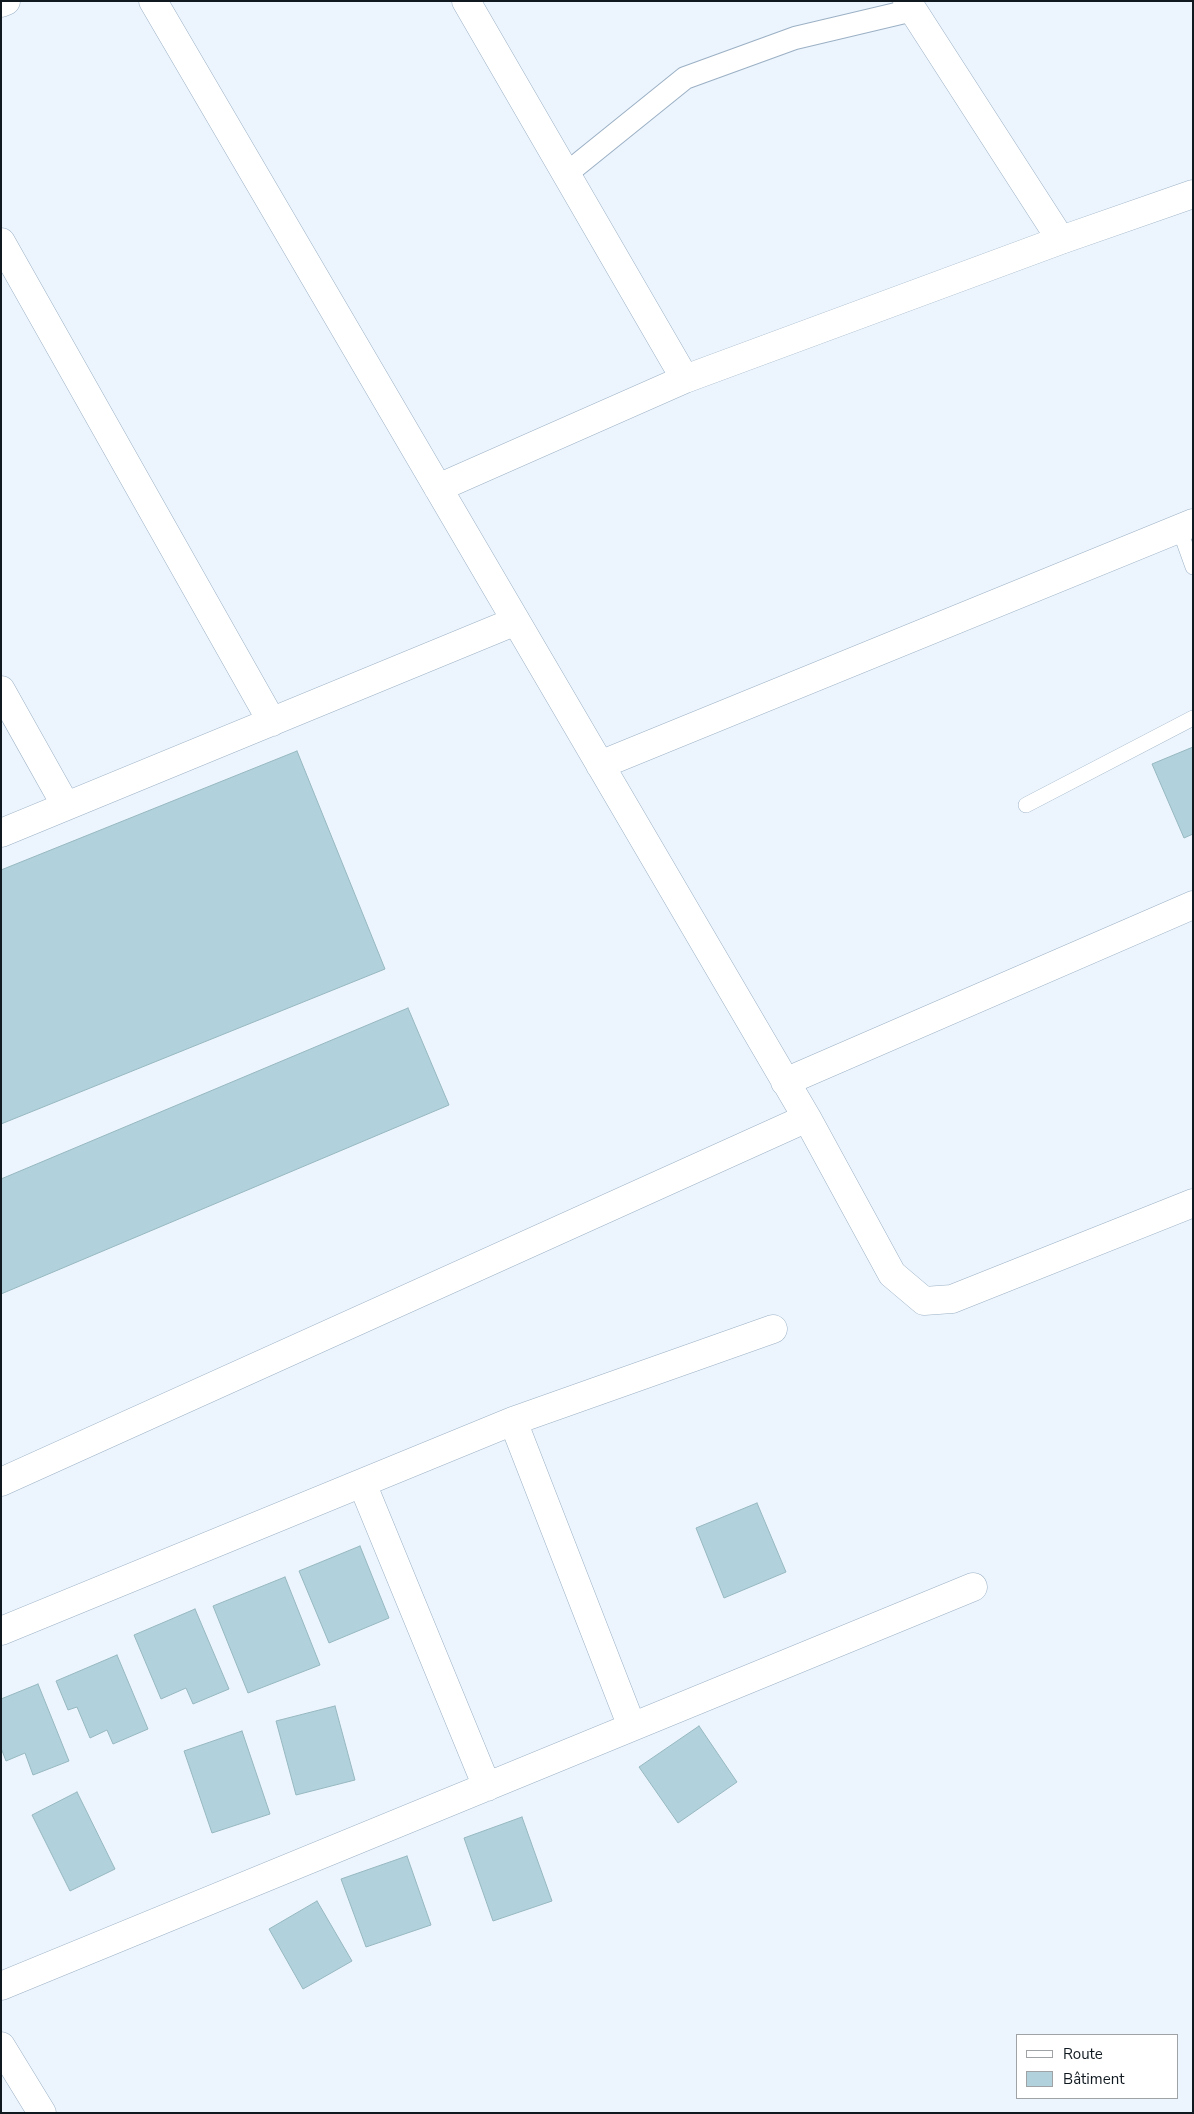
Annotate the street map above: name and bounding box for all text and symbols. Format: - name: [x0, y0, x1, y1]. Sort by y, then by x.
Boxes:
- legend: [1016, 2034, 1179, 2099]
- text: Route: [1063, 2044, 1103, 2064]
- text: Bâtiment: [1063, 2069, 1124, 2089]

